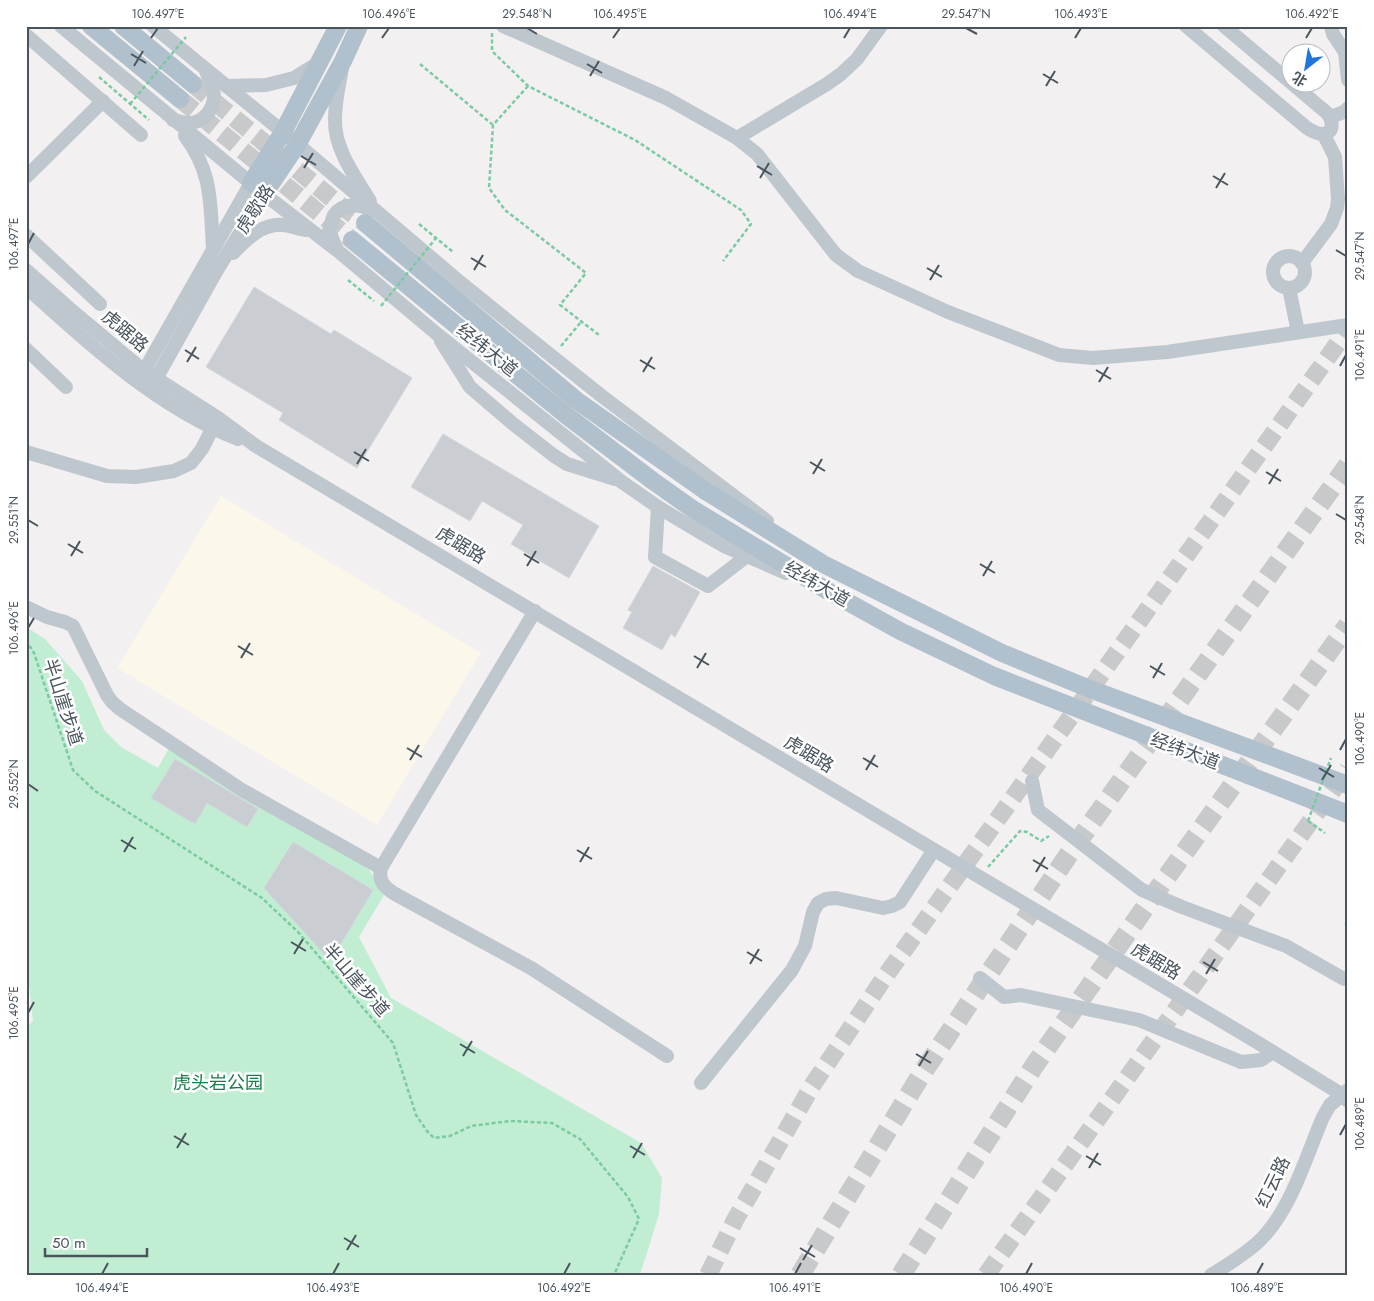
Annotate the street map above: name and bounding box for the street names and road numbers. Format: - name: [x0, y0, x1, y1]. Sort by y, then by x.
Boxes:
- street label: 虎歇路: [229, 179, 281, 239]
- street label: 虎踞路: [96, 304, 154, 358]
- street label: 经纬大道: [451, 317, 523, 383]
- street label: 虎踞路: [431, 520, 491, 570]
- street label: 经纬大道: [779, 555, 855, 613]
- street label: 半山崖步道: [37, 655, 89, 749]
- street label: 经纬大道: [1147, 726, 1223, 776]
- street label: 虎踞路: [779, 729, 839, 779]
- street label: 虎踞路: [1126, 936, 1186, 986]
- street label: 半山崖步道: [317, 938, 395, 1022]
- street label: 红云路: [1249, 1152, 1297, 1212]

